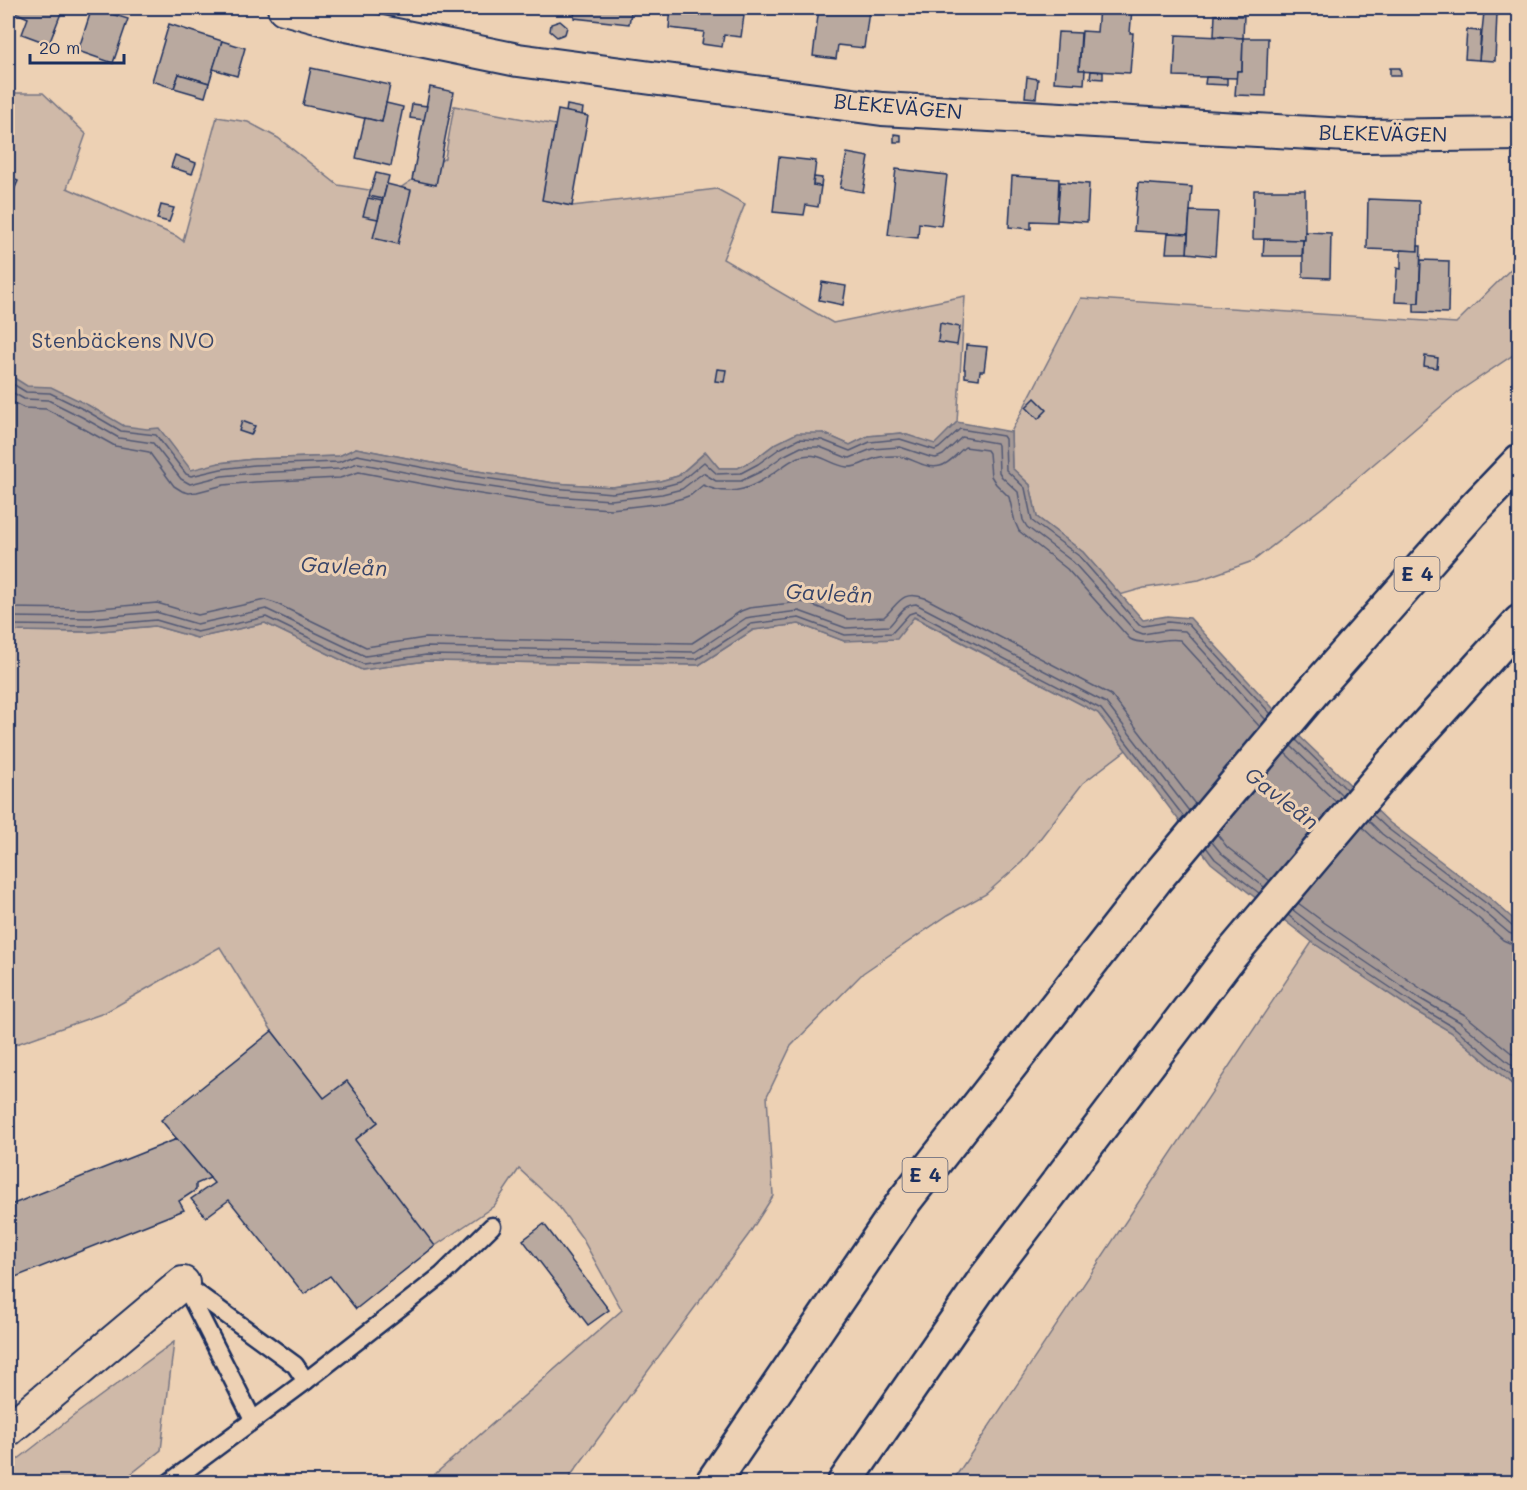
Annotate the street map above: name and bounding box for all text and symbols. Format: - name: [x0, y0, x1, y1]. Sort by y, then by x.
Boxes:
- scale bar: [30, 27, 124, 65]
- text: 20 m: [39, 35, 80, 59]
- street label: BLEKEVÄGEN: [833, 86, 964, 125]
- street label: BLEKEVÄGEN: [1318, 118, 1448, 147]
- park label: Stenbäckens NVO: [32, 326, 214, 353]
- water label: Gavleån: [300, 549, 388, 582]
- road number: E 4: [1394, 557, 1440, 591]
- water label: Gavleån: [785, 576, 873, 609]
- water label: Gavleån: [1239, 759, 1325, 836]
- road number: E 4: [902, 1158, 948, 1192]

